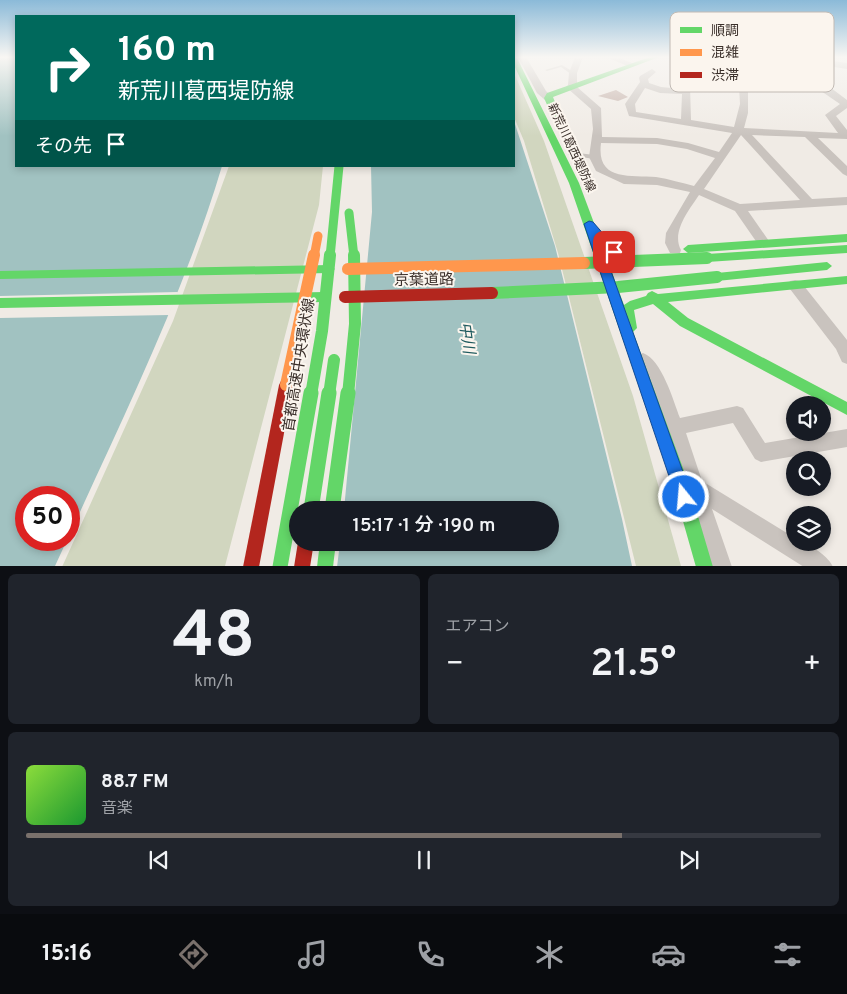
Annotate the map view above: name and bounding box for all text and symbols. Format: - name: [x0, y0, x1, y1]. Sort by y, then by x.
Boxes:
- legend: [670, 12, 834, 92]
- text: 順調: [711, 23, 739, 40]
- text: 160 m: [118, 29, 216, 73]
- icon: right: [35, 35, 100, 100]
- text: 混雑: [711, 44, 739, 62]
- text: 渋滞: [711, 68, 739, 85]
- text: 新荒川葛西堤防線: [118, 79, 294, 106]
- street label: 新荒川葛西堤防線: [543, 101, 599, 195]
- icon: arrive: [102, 130, 130, 158]
- text: その先: [35, 135, 92, 159]
- pin: [593, 231, 635, 273]
- icon: arrive: [600, 238, 628, 266]
- street label: 京葉道路: [394, 271, 454, 291]
- street label: 首都高速中央環状線: [279, 297, 320, 433]
- water label: 中川: [454, 321, 478, 357]
- map controls: [786, 396, 831, 551]
- button: sound: [786, 396, 831, 441]
- button: search: [786, 451, 831, 496]
- position arrow: [657, 470, 709, 522]
- speed limit sign: 50: [15, 486, 80, 551]
- button: layers: [786, 506, 831, 551]
- text: 15:17 · 1 分 · 190 m: [352, 514, 496, 538]
- text: 48: [172, 598, 255, 680]
- text: エアコン: [446, 617, 510, 637]
- text: 21.5°: [590, 641, 676, 690]
- text: −: [446, 647, 464, 683]
- text: +: [803, 647, 821, 683]
- text: km/h: [194, 672, 233, 692]
- text: 88.7 FM: [101, 770, 169, 794]
- text: 音楽: [101, 799, 133, 819]
- icon: previous: [145, 846, 173, 874]
- icon: pause: [410, 846, 438, 874]
- icon: next: [675, 846, 703, 874]
- icon: directions: [176, 937, 211, 972]
- icon: music: [295, 937, 330, 972]
- icon: phone: [413, 937, 448, 972]
- icon: climate: [532, 937, 567, 972]
- icon: car: [651, 937, 686, 972]
- icon: filters: [770, 937, 805, 972]
- text: 15:16: [42, 941, 92, 968]

